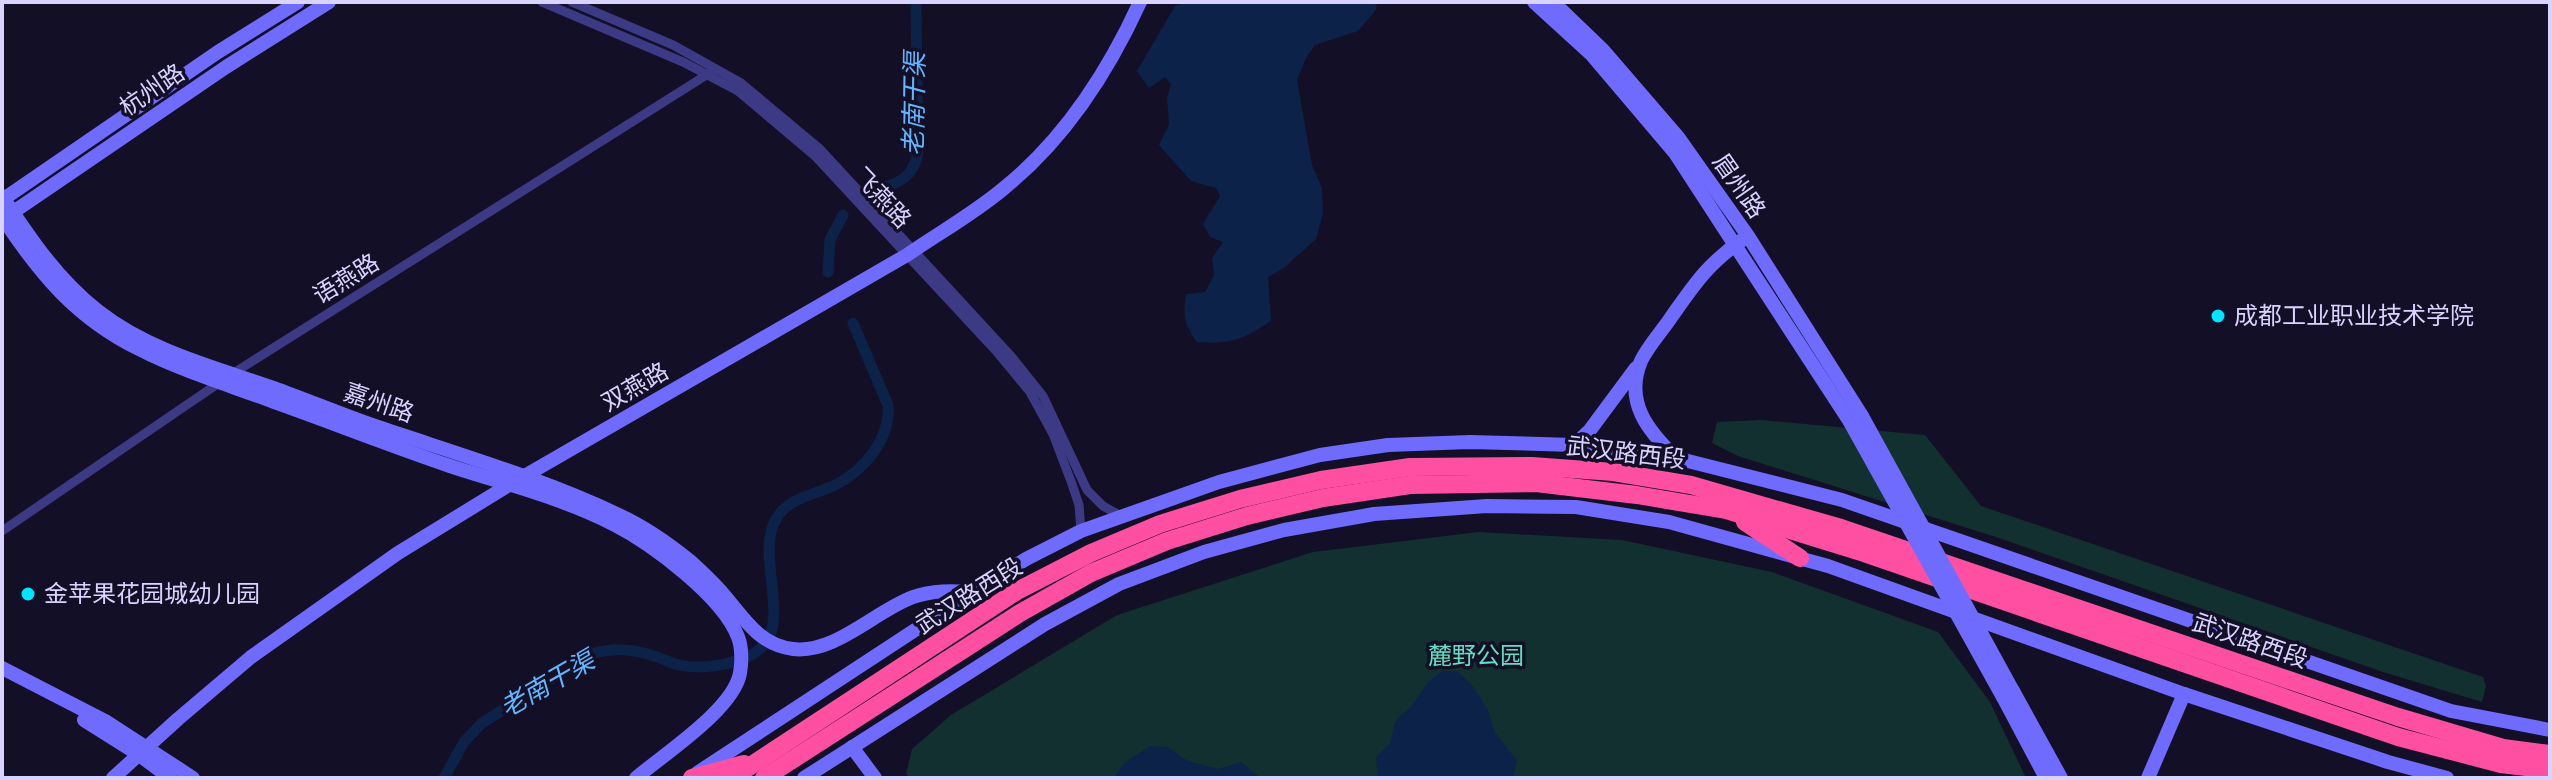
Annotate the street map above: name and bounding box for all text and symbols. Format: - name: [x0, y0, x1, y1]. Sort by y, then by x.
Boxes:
- water label: 老南干渠: [895, 48, 932, 156]
- street label: 杭州路: [113, 56, 190, 123]
- street label: 眉州路: [1706, 147, 1774, 224]
- street label: 飞燕路: [846, 160, 919, 235]
- street label: 语燕路: [306, 246, 384, 311]
- place label: 成都工业职业技术学院: [2234, 299, 2474, 331]
- marker: 成都工业职业技术学院: [2209, 307, 2227, 325]
- street label: 双燕路: [595, 354, 674, 418]
- street label: 嘉州路: [340, 375, 419, 429]
- street label: 武汉路西段: [1565, 429, 1688, 475]
- street label: 武汉路西段: [909, 550, 1028, 641]
- place label: 金苹果花园城幼儿园: [44, 577, 260, 609]
- marker: 金苹果花园城幼儿园: [19, 585, 37, 603]
- street label: 武汉路西段: [2188, 605, 2312, 675]
- park label: 麓野公园: [1428, 639, 1524, 671]
- water label: 老南干渠: [493, 640, 604, 725]

